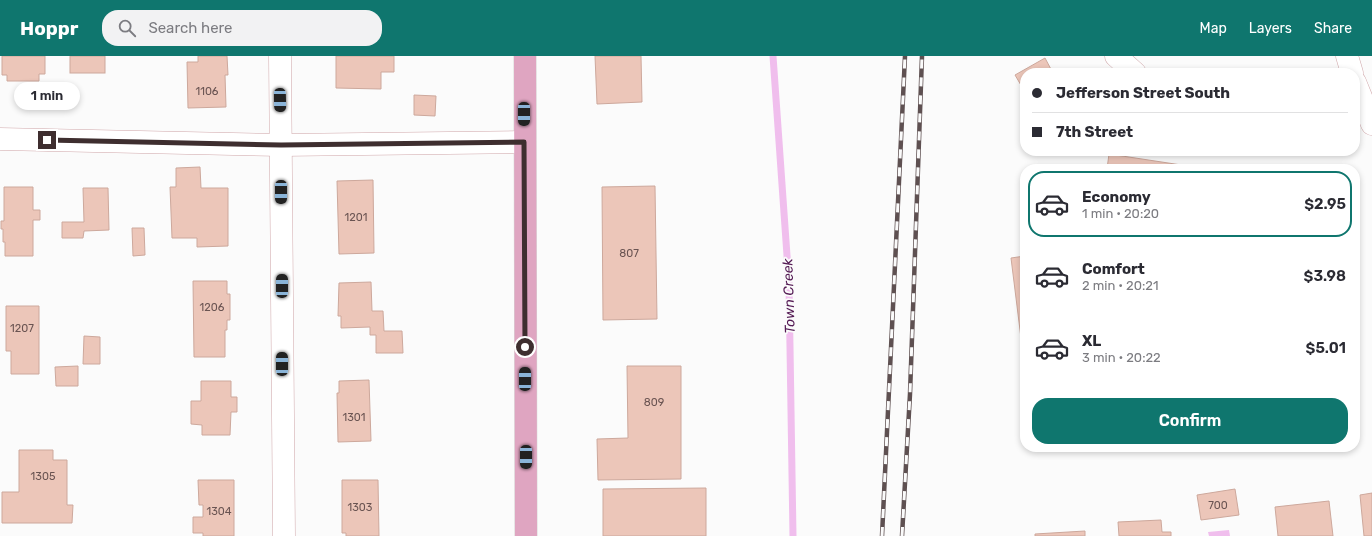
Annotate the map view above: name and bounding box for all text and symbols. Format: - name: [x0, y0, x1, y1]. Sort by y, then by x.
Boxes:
- search box: [102, 10, 382, 46]
- text: Hoppr: [20, 17, 78, 40]
- icon: search: [116, 17, 138, 39]
- text: Search here: [148, 19, 233, 37]
- text: Map: [1200, 20, 1227, 37]
- text: Layers: [1249, 20, 1292, 37]
- text: Share: [1314, 20, 1352, 37]
- callout: 1 min: [14, 82, 80, 110]
- text: Jefferson Street South: [1056, 84, 1230, 102]
- house number: 1106: [195, 85, 219, 98]
- text: 1 min: [31, 88, 63, 103]
- car: [274, 88, 286, 112]
- car: [518, 102, 530, 126]
- text: 7th Street: [1056, 123, 1133, 141]
- route end: [38, 131, 56, 149]
- car: [275, 180, 287, 204]
- icon: car: [1034, 186, 1070, 222]
- text: Economy: [1082, 188, 1151, 206]
- text: $2.95: [1304, 195, 1346, 213]
- text: 1 min · 20:20: [1082, 206, 1159, 221]
- house number: 1201: [345, 211, 367, 224]
- house number: 807: [619, 247, 639, 260]
- water label: Town Creek: [779, 257, 799, 334]
- icon: car: [1034, 258, 1070, 294]
- text: Comfort: [1082, 260, 1145, 278]
- text: $3.98: [1304, 267, 1346, 285]
- car: [276, 274, 288, 298]
- text: 2 min · 20:21: [1082, 278, 1158, 293]
- house number: 1206: [200, 301, 225, 314]
- house number: 1207: [10, 322, 34, 335]
- icon: car: [1034, 330, 1070, 366]
- text: XL: [1082, 332, 1101, 350]
- route start: [516, 338, 534, 356]
- text: $5.01: [1306, 339, 1346, 357]
- text: 3 min · 20:22: [1082, 350, 1161, 365]
- car: [276, 352, 288, 376]
- car: [519, 367, 531, 391]
- house number: 809: [644, 396, 664, 409]
- button: Confirm: [1032, 398, 1348, 444]
- house number: 1301: [342, 411, 366, 424]
- car: [520, 445, 532, 469]
- house number: 1305: [31, 470, 56, 483]
- house number: 700: [1208, 499, 1228, 512]
- house number: 1303: [348, 501, 373, 514]
- house number: 1304: [206, 505, 232, 518]

